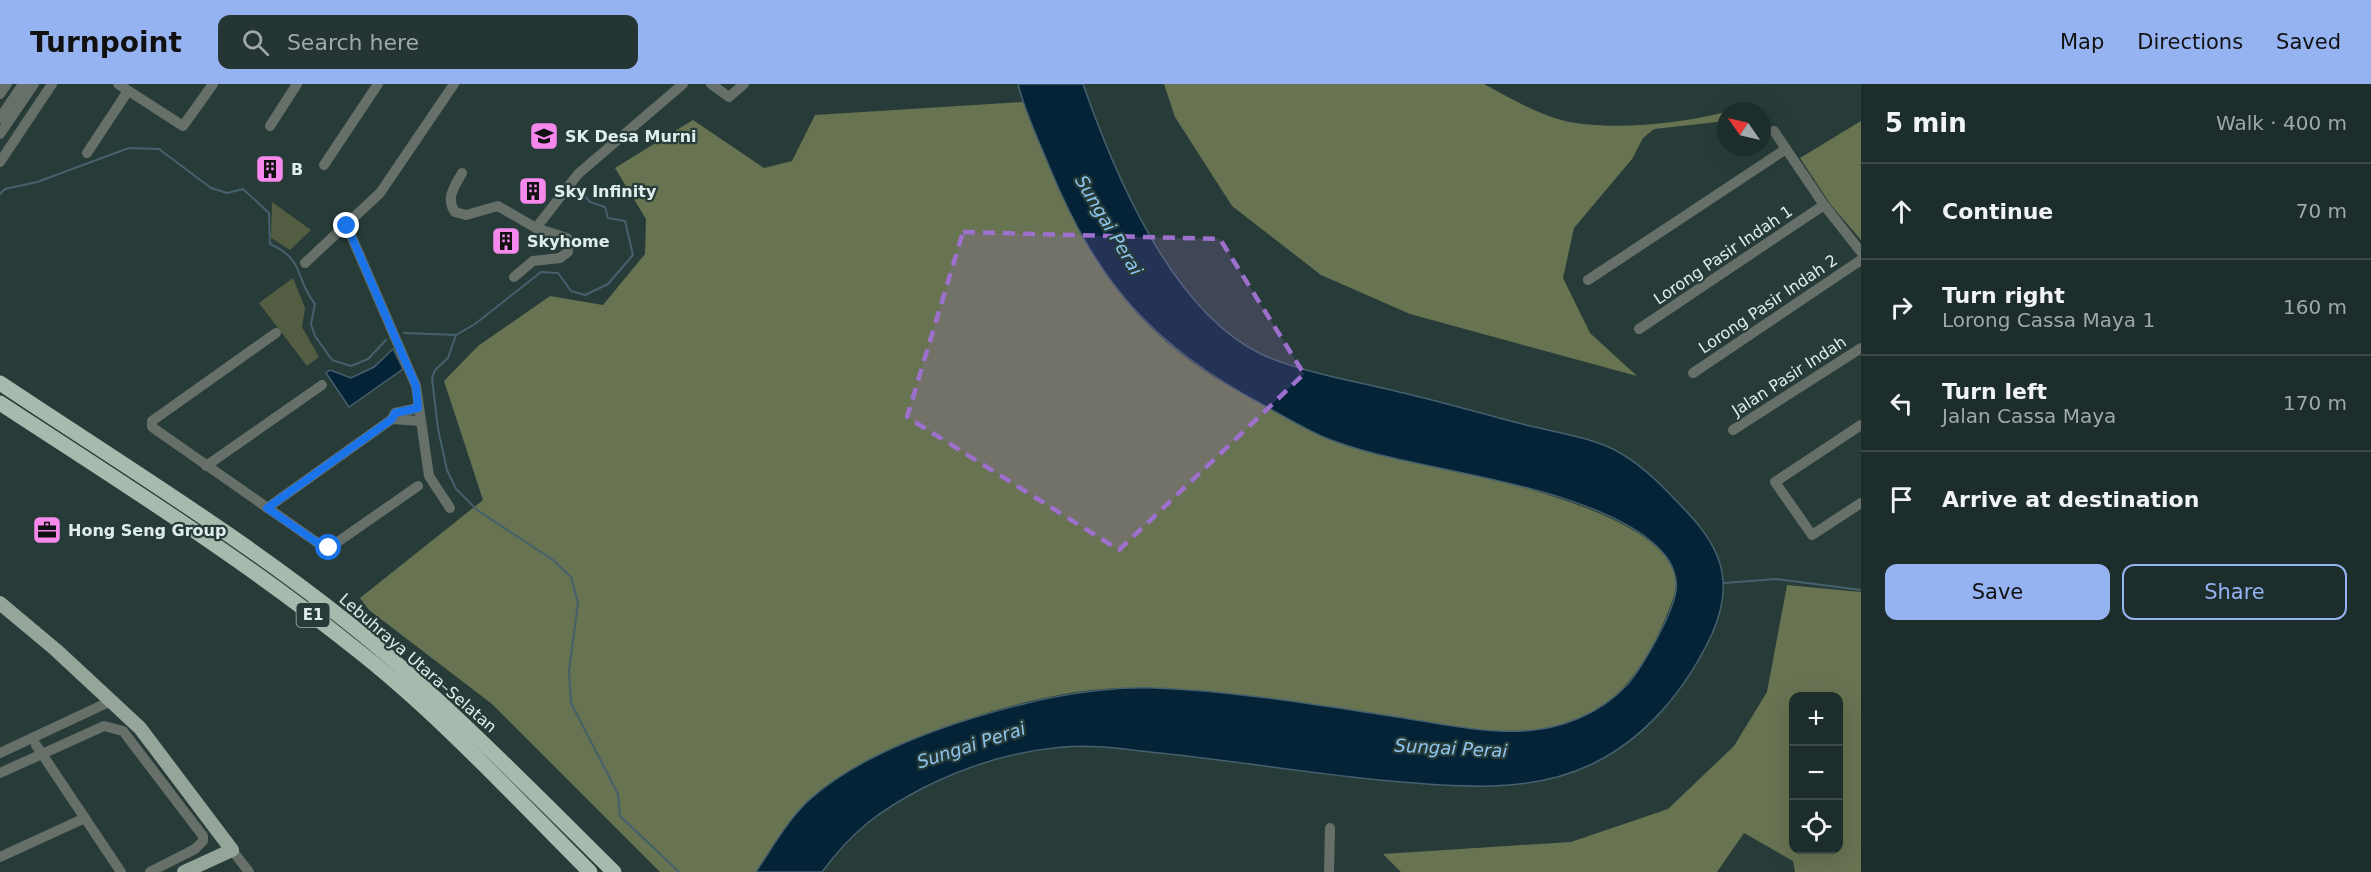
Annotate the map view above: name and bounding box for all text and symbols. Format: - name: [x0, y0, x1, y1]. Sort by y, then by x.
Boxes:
- search box: [218, 15, 638, 69]
- text: Turnpoint: [30, 26, 182, 59]
- icon: search: [239, 26, 272, 59]
- text: Search here: [287, 30, 419, 55]
- text: Map: [2060, 30, 2104, 54]
- text: Directions: [2137, 30, 2243, 54]
- text: Saved: [2276, 30, 2341, 54]
- north arrow: [1717, 102, 1771, 156]
- text: 5 min: [1885, 108, 1967, 138]
- text: Walk · 400 m: [2216, 111, 2347, 135]
- school or university icon: SK Desa Murni: [528, 120, 560, 152]
- place label: SK Desa Murni: [565, 127, 697, 146]
- building icon: B: [254, 153, 286, 185]
- place label: B: [291, 160, 303, 179]
- water label: Sungai Perai: [1071, 171, 1147, 279]
- building icon: Sky Infinity: [517, 175, 549, 207]
- place label: Sky Infinity: [554, 182, 657, 201]
- icon: ahead: [1885, 195, 1918, 228]
- text: Continue: [1942, 199, 2053, 224]
- text: 70 m: [2296, 199, 2347, 223]
- street label: Lorong Pasir Indah 1: [1650, 201, 1796, 309]
- route end: [333, 212, 359, 238]
- building icon: Skyhome: [490, 225, 522, 257]
- place label: Skyhome: [527, 232, 610, 251]
- street label: Lorong Pasir Indah 2: [1695, 250, 1841, 358]
- text: Turn right: [1942, 283, 2065, 308]
- icon: right: [1885, 291, 1918, 324]
- text: 160 m: [2283, 295, 2347, 319]
- text: Lorong Cassa Maya 1: [1942, 308, 2155, 332]
- street label: Jalan Pasir Indah: [1728, 332, 1850, 420]
- text: Turn left: [1942, 379, 2047, 404]
- icon: left: [1885, 387, 1918, 420]
- text: 170 m: [2283, 391, 2347, 415]
- text: Jalan Cassa Maya: [1942, 404, 2116, 428]
- icon: arrive: [1885, 483, 1918, 516]
- text: Arrive at destination: [1942, 487, 2199, 512]
- office icon: Hong Seng Group: [31, 514, 63, 546]
- place label: Hong Seng Group: [68, 521, 226, 540]
- route start: [315, 534, 341, 560]
- button: Save: [1885, 564, 2110, 620]
- button: Share: [2122, 564, 2347, 620]
- street label: Lebuhraya Utara–Selatan: [335, 589, 501, 737]
- road number: E1: [296, 603, 330, 627]
- map controls: [1789, 692, 1843, 854]
- button: +: [1789, 692, 1843, 746]
- water label: Sungai Perai: [914, 718, 1028, 772]
- water label: Sungai Perai: [1394, 735, 1508, 761]
- button: −: [1789, 746, 1843, 800]
- button: locate: [1789, 800, 1843, 854]

